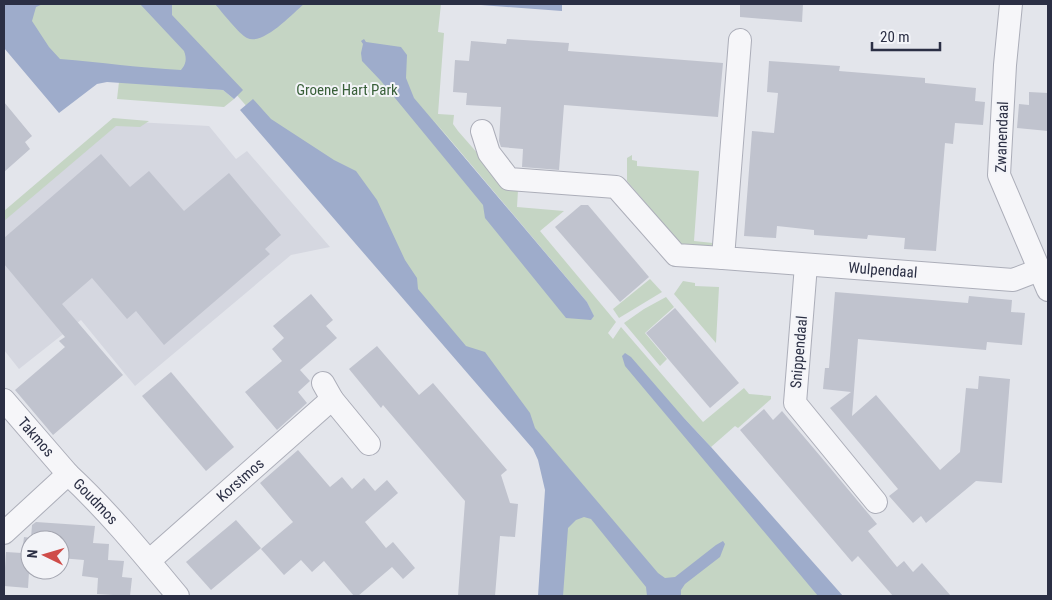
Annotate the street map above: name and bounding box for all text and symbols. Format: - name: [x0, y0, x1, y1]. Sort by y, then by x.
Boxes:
- scale bar: [872, 20, 940, 52]
- text: 20 m: [880, 28, 910, 46]
- park label: Groene Hart Park: [296, 81, 398, 99]
- street label: Zwanendaal: [992, 101, 1012, 173]
- street label: Wulpendaal: [848, 259, 918, 282]
- street label: Snippendaal: [787, 315, 811, 389]
- street label: Takmos: [14, 414, 58, 461]
- street label: Korstmos: [213, 454, 268, 506]
- street label: Goudmos: [69, 475, 122, 528]
- north arrow: [20, 530, 70, 580]
- text: N: [24, 549, 40, 559]

